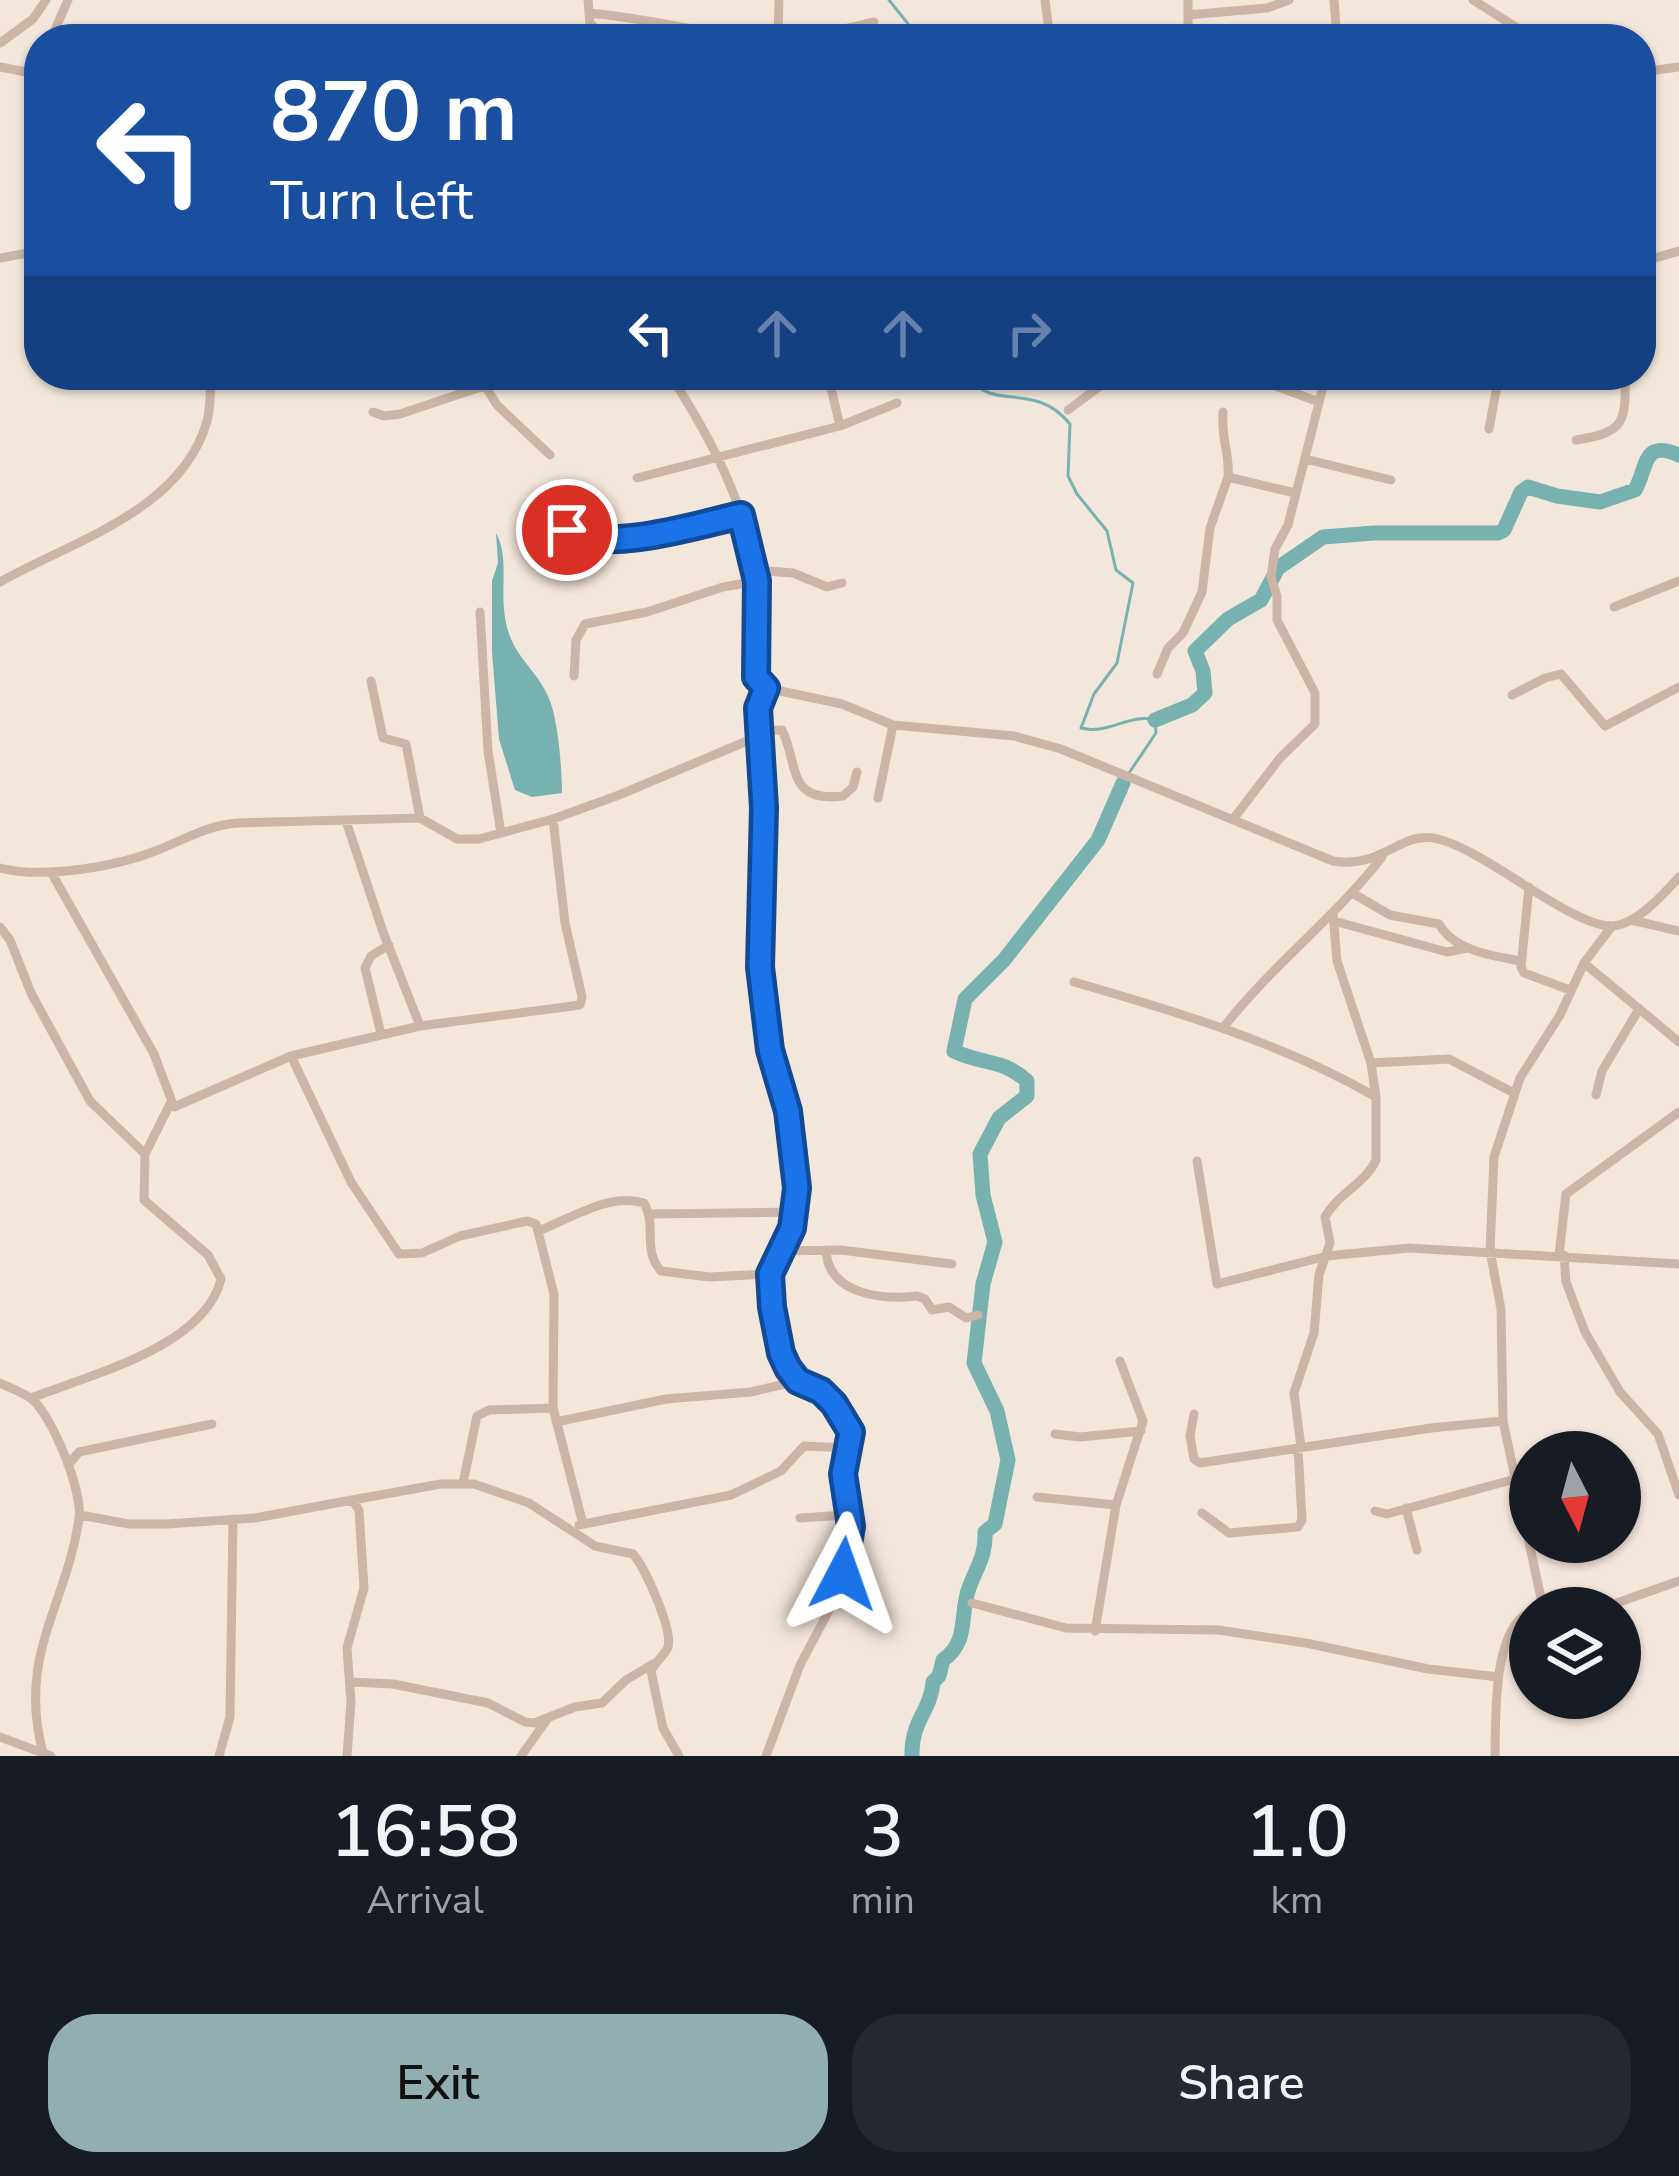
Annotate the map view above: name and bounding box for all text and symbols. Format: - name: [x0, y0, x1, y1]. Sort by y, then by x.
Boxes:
- text: 870 m: [270, 55, 518, 170]
- icon: left: [72, 72, 228, 228]
- text: Turn left: [270, 164, 473, 238]
- icon: left: [618, 300, 684, 366]
- icon: ahead: [744, 300, 810, 366]
- icon: ahead: [870, 300, 936, 366]
- icon: right: [996, 300, 1062, 366]
- pin: [516, 479, 618, 581]
- icon: arrive: [534, 497, 600, 563]
- north arrow: [1509, 1431, 1641, 1563]
- map controls: [1509, 1431, 1641, 1719]
- position arrow: [780, 1511, 906, 1637]
- button: layers: [1509, 1587, 1641, 1719]
- text: 16:58: [330, 1783, 520, 1881]
- text: 3: [861, 1783, 904, 1881]
- text: 1.0: [1245, 1783, 1349, 1881]
- text: Arrival: [367, 1874, 484, 1927]
- text: min: [850, 1874, 915, 1927]
- text: km: [1271, 1874, 1323, 1927]
- button: Exit: [48, 2014, 828, 2152]
- button: Share: [852, 2014, 1631, 2152]

